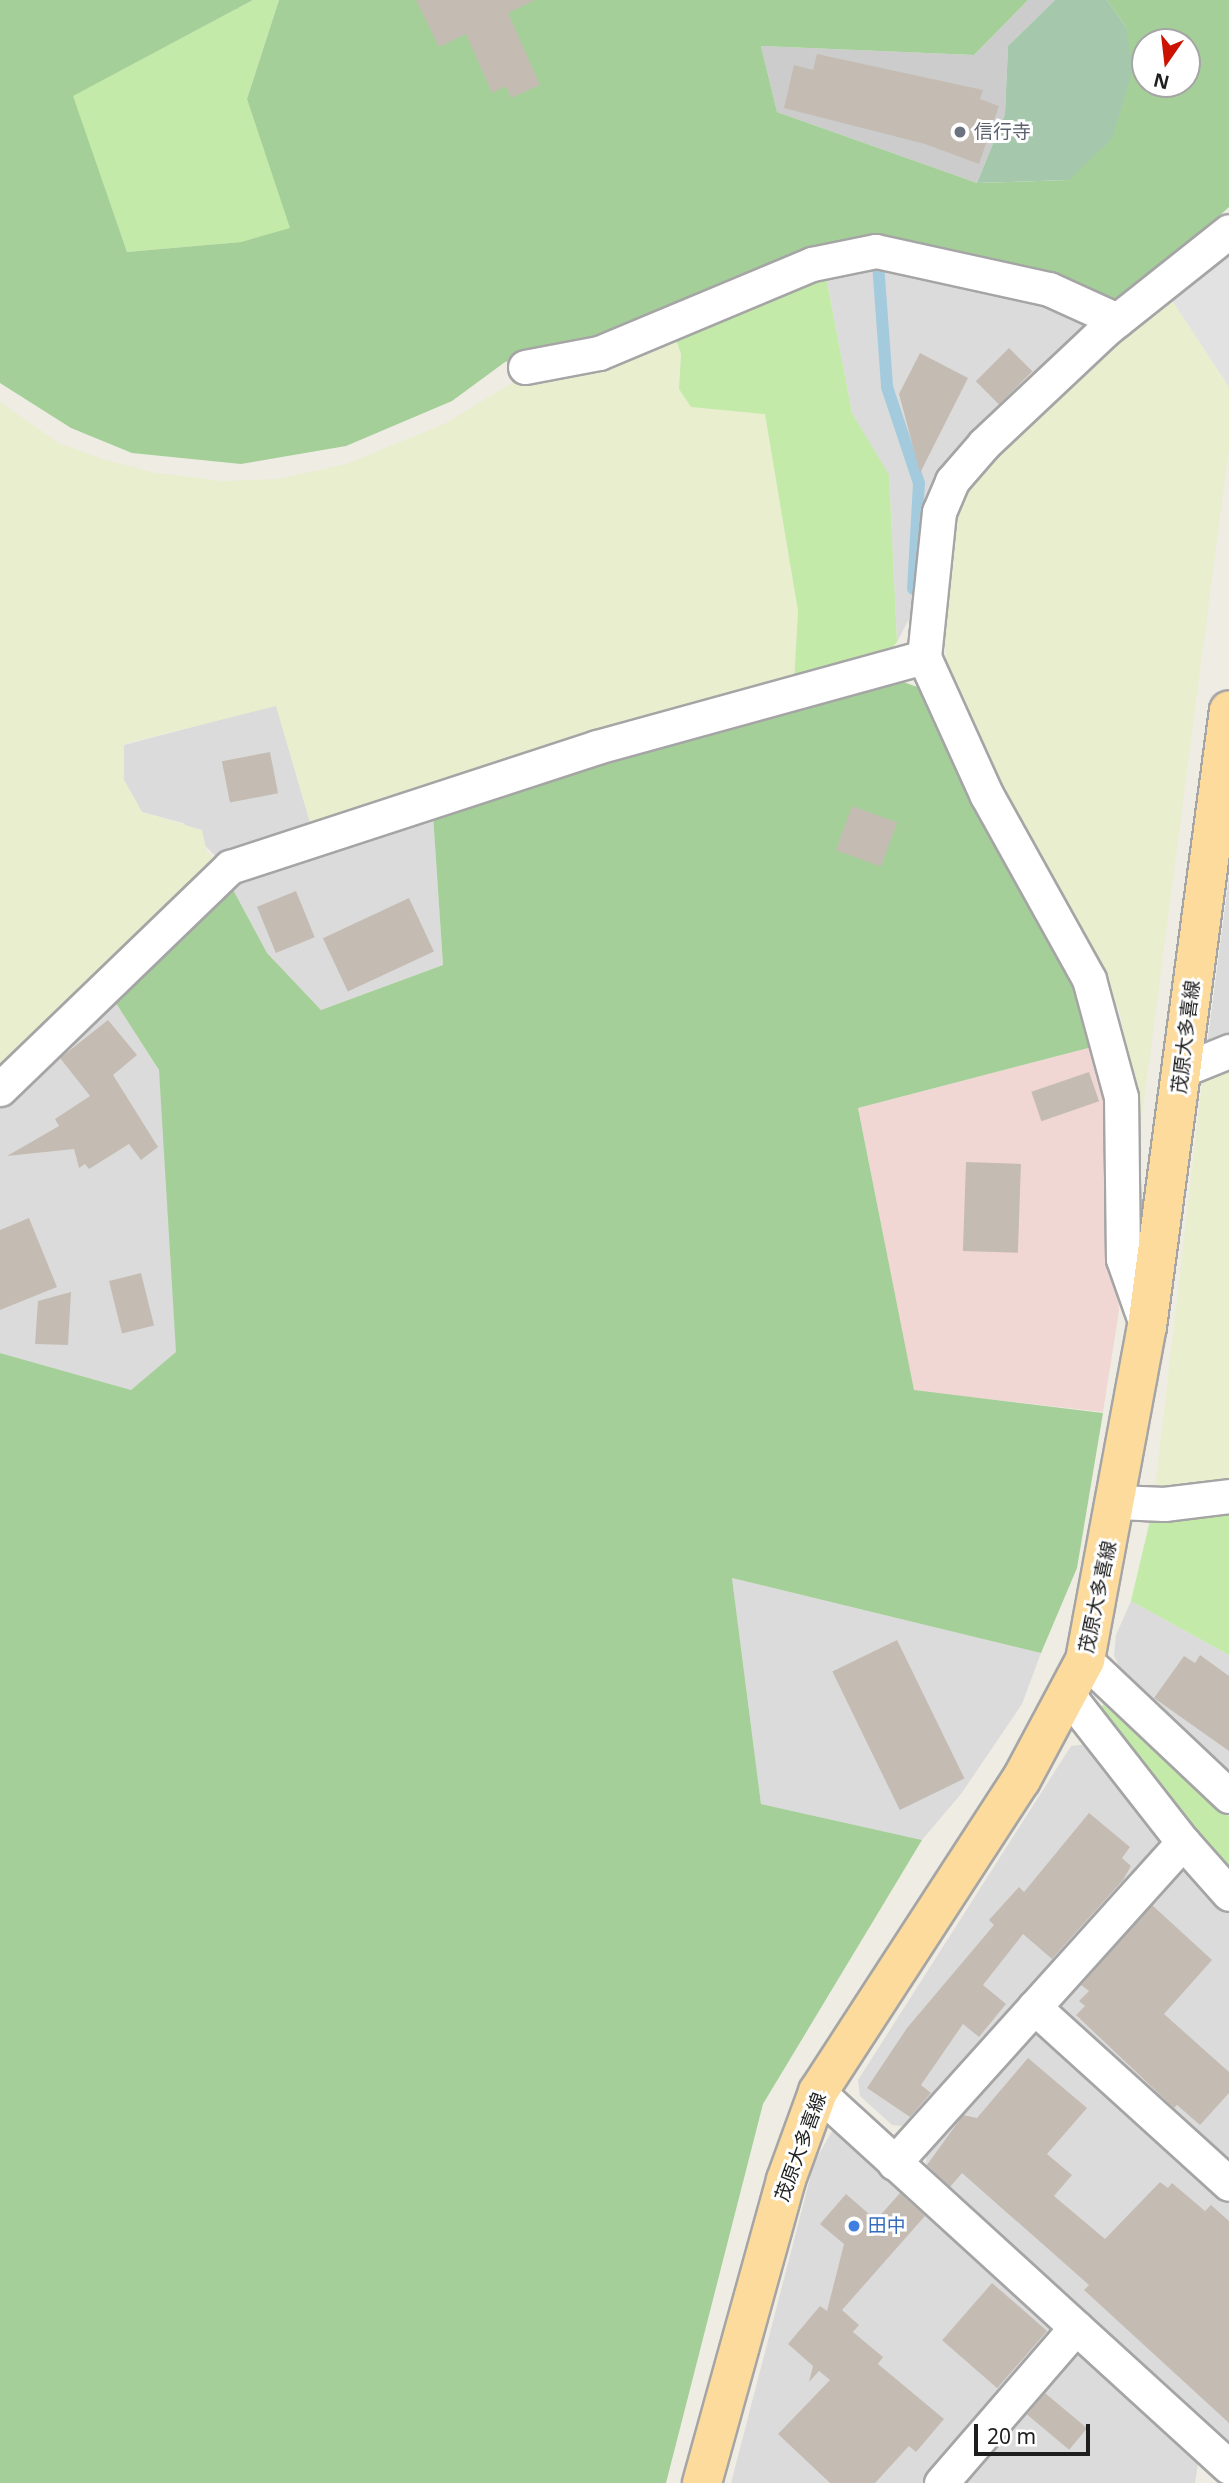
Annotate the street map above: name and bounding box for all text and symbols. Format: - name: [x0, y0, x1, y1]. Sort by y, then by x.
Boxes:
- north arrow: [1131, 28, 1201, 98]
- text: N: [1151, 67, 1172, 96]
- place label: 信行寺: [974, 121, 1031, 143]
- marker: 信行寺: [952, 124, 968, 140]
- street label: 茂原大多喜線: [1168, 979, 1204, 1095]
- street label: 茂原大多喜線: [1075, 1539, 1121, 1655]
- street label: 茂原大多喜線: [771, 2090, 831, 2204]
- place label: 田中: [868, 2215, 906, 2237]
- marker: 田中: [846, 2218, 862, 2234]
- scale bar: [977, 2410, 1092, 2454]
- text: 20 m: [987, 2422, 1036, 2450]

